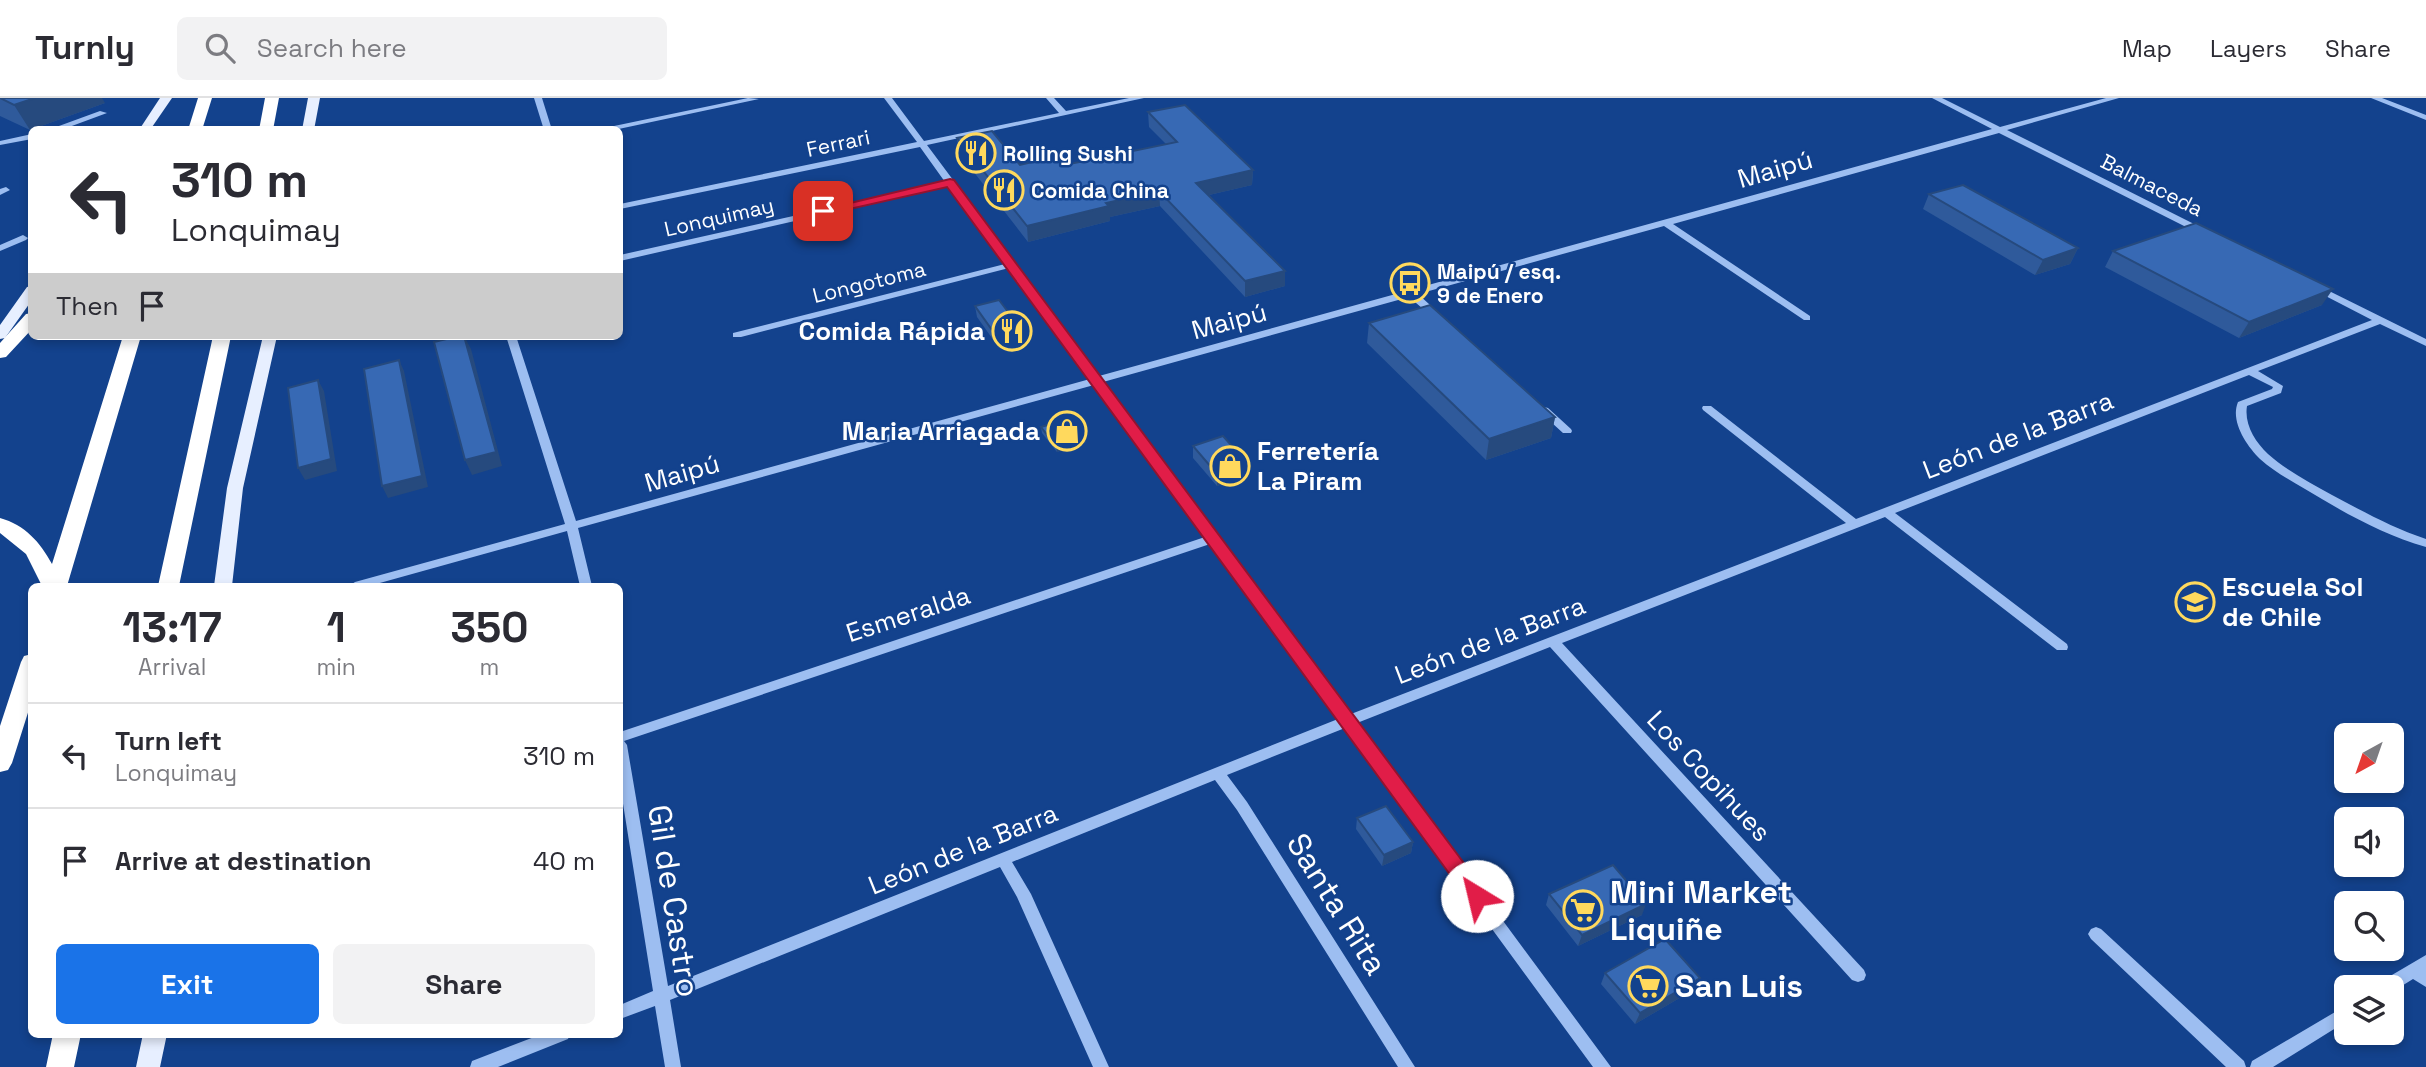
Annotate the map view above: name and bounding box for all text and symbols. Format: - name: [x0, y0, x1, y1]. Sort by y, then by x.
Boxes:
- search box: [177, 17, 667, 80]
- text: Turnly: [35, 27, 135, 69]
- icon: search: [201, 29, 239, 67]
- text: Search here: [257, 31, 407, 65]
- text: Map: [2122, 33, 2172, 64]
- text: Layers: [2210, 33, 2287, 64]
- text: Share: [2325, 33, 2391, 64]
- street label: Ferrari: [804, 123, 872, 163]
- restaurant icon: Rolling Sushi: [955, 132, 997, 174]
- place label: Rolling Sushi: [1003, 140, 1133, 167]
- street label: Maipú: [1734, 142, 1816, 196]
- street label: Balmaceda: [2096, 148, 2208, 222]
- text: 310 m: [171, 149, 308, 211]
- icon: left: [56, 154, 147, 245]
- restaurant icon: Comida China: [983, 169, 1025, 211]
- place label: Comida China: [1031, 177, 1169, 204]
- pin: [793, 181, 853, 241]
- street label: Lonquimay: [662, 191, 776, 243]
- icon: arrive: [804, 192, 842, 230]
- text: Lonquimay: [171, 210, 341, 250]
- street label: Longotoma: [810, 255, 928, 309]
- place label: Maipú / esq. 9 de Enero: [1437, 258, 1561, 309]
- bus stop icon: Maipú / esq. 9 de Enero: [1389, 262, 1431, 304]
- icon: arrive: [133, 287, 171, 325]
- text: Then: [56, 289, 119, 323]
- street label: Maipú: [1188, 295, 1270, 347]
- restaurant icon: Comida Rápida: [991, 310, 1033, 352]
- place label: Comida Rápida: [798, 314, 985, 348]
- street label: León de la Barra: [1918, 383, 2118, 487]
- shop icon: Maria Arriagada: [1046, 410, 1088, 452]
- place label: Maria Arriagada: [842, 414, 1040, 448]
- place label: Ferretería La Piram: [1257, 434, 1379, 498]
- shop icon: Ferretería La Piram: [1209, 445, 1251, 487]
- street label: Maipú: [641, 446, 723, 500]
- place label: Escuela Sol de Chile: [2222, 570, 2363, 634]
- street label: Esmeralda: [842, 578, 974, 650]
- school or university icon: Escuela Sol de Chile: [2174, 581, 2216, 623]
- street label: León de la Barra: [1390, 588, 1590, 692]
- text: 13:17: [123, 601, 222, 654]
- text: 1: [327, 601, 346, 654]
- text: 350: [450, 601, 528, 654]
- text: Arrival: [138, 652, 206, 682]
- text: min: [316, 652, 356, 682]
- text: m: [480, 652, 499, 682]
- street label: Los Copihues: [1640, 703, 1778, 849]
- north arrow: [2334, 723, 2404, 793]
- map controls: [2334, 723, 2404, 1045]
- text: Turn left: [115, 724, 222, 758]
- icon: left: [56, 737, 94, 775]
- text: 310 m: [523, 739, 595, 773]
- text: Lonquimay: [115, 758, 237, 788]
- street label: León de la Barra: [863, 796, 1063, 902]
- street label: Gil de Castro: [639, 802, 709, 1000]
- button: sound: [2334, 807, 2404, 877]
- street label: Santa Rita: [1278, 826, 1396, 982]
- icon: arrive: [56, 842, 94, 880]
- text: Arrive at destination: [115, 844, 372, 878]
- text: 40 m: [533, 844, 595, 878]
- position arrow: [1440, 859, 1514, 933]
- place label: Mini Market Liquiñe: [1610, 872, 1792, 949]
- supermarket icon: Mini Market Liquiñe: [1562, 889, 1604, 931]
- button: search: [2334, 891, 2404, 961]
- button: Exit: [56, 944, 319, 1024]
- button: Share: [333, 944, 595, 1024]
- supermarket icon: San Luis: [1627, 965, 1669, 1007]
- place label: San Luis: [1675, 966, 1803, 1006]
- button: layers: [2334, 975, 2404, 1045]

